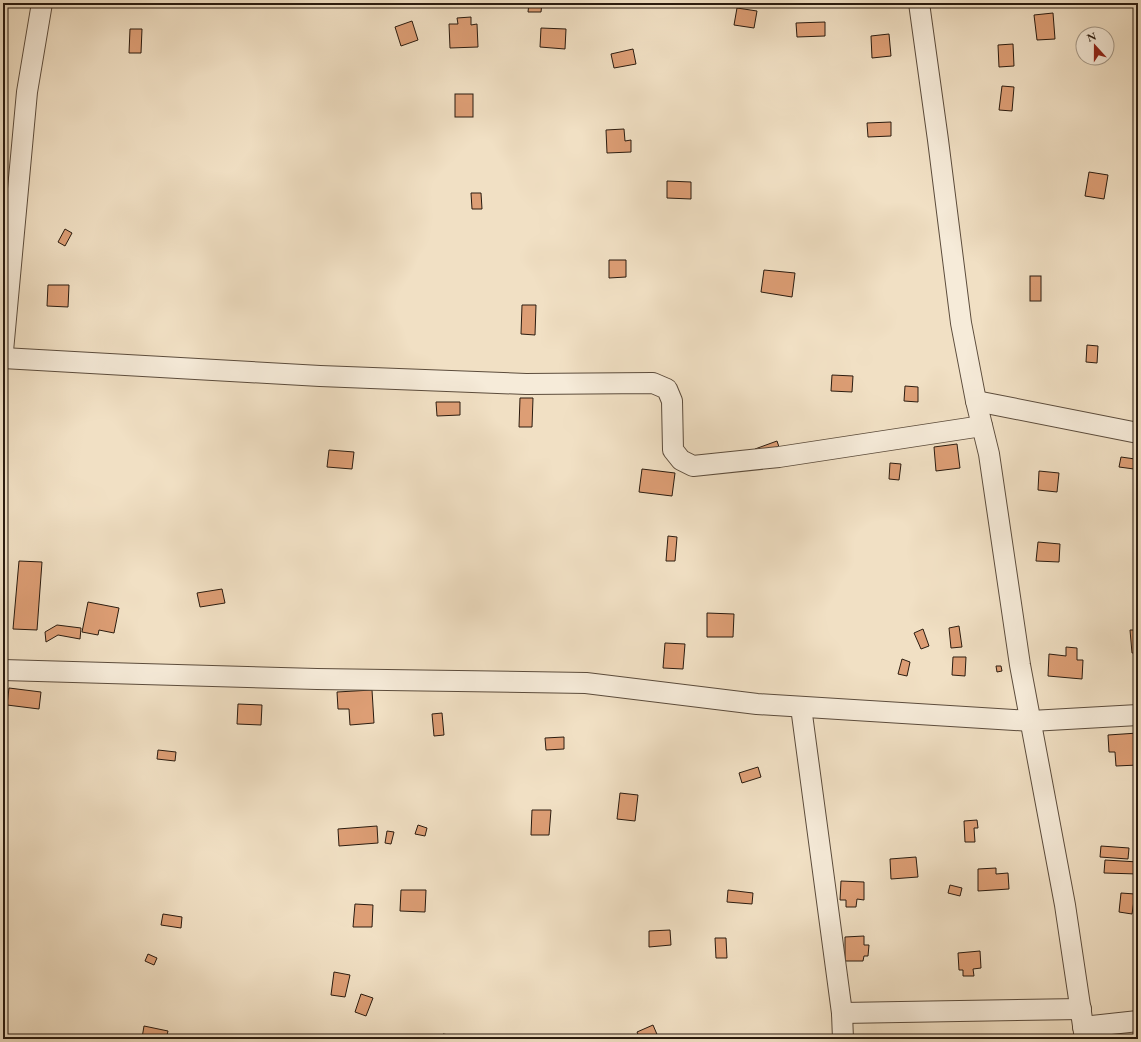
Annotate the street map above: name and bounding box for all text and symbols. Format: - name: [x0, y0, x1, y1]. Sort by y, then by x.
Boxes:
- north arrow: [1075, 26, 1115, 66]
- text: N: [1085, 28, 1098, 45]

